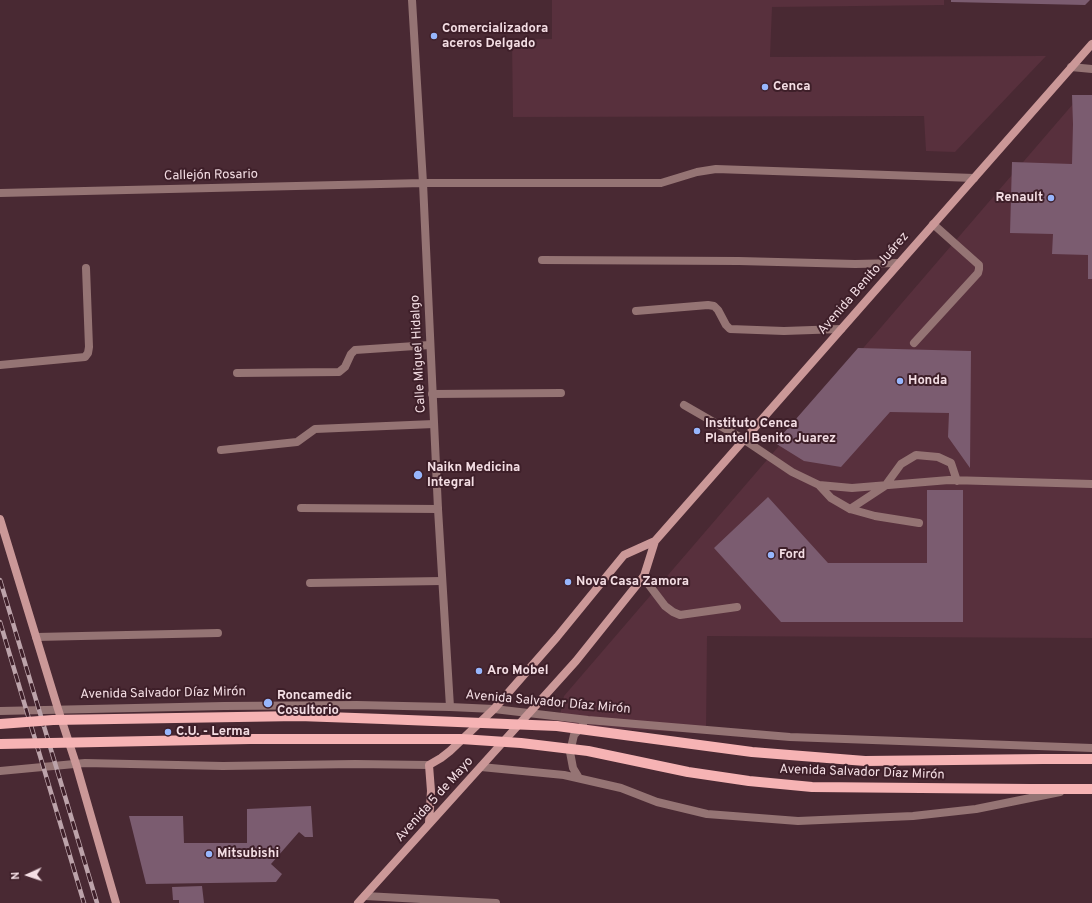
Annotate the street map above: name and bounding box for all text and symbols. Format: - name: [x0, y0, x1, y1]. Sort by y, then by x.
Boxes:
- place label: Comercializadora aceros Delgado: [442, 21, 548, 52]
- marker: Comercializadora aceros Delgado: [429, 31, 439, 41]
- place label: Cenca: [773, 79, 811, 95]
- marker: Cenca: [760, 82, 770, 92]
- street label: Callejón Rosario: [164, 167, 258, 185]
- place label: Renault: [996, 190, 1043, 206]
- marker: Renault: [1046, 193, 1056, 203]
- street label: Avenida Benito Juárez: [815, 230, 913, 338]
- street label: Calle Miguel Hidalgo: [408, 294, 430, 414]
- place label: Honda: [908, 373, 947, 389]
- marker: Honda: [895, 376, 905, 386]
- place label: Instituto Cenca Plantel Benito Juarez: [705, 416, 836, 447]
- marker: Instituto Cenca Plantel Benito Juarez: [692, 426, 702, 436]
- place label: Naikn Medicina Integral: [427, 460, 520, 491]
- marker: Naikn Medicina Integral: [412, 469, 424, 481]
- place label: Ford: [779, 547, 805, 563]
- marker: Ford: [766, 550, 776, 560]
- place label: Nova Casa Zamora: [576, 574, 689, 590]
- marker: Nova Casa Zamora: [563, 577, 573, 587]
- place label: Aro Mobel: [487, 663, 549, 679]
- marker: Aro Mobel: [474, 666, 484, 676]
- street label: Avenida Salvador Díaz Mirón: [80, 685, 246, 703]
- place label: Roncamedic Cosultorio: [277, 688, 352, 719]
- street label: Avenida Salvador Díaz Mirón: [465, 688, 631, 718]
- marker: Roncamedic Cosultorio: [262, 697, 274, 709]
- place label: C.U. - Lerma: [176, 724, 250, 740]
- marker: C.U. - Lerma: [163, 727, 173, 737]
- street label: Avenida 5 de Mayo: [393, 754, 477, 846]
- street label: Avenida Salvador Díaz Mirón: [779, 762, 945, 784]
- place label: Mitsubishi: [217, 846, 279, 862]
- marker: Mitsubishi: [204, 849, 214, 859]
- north arrow: [8, 855, 48, 895]
- text: N: [9, 871, 23, 880]

